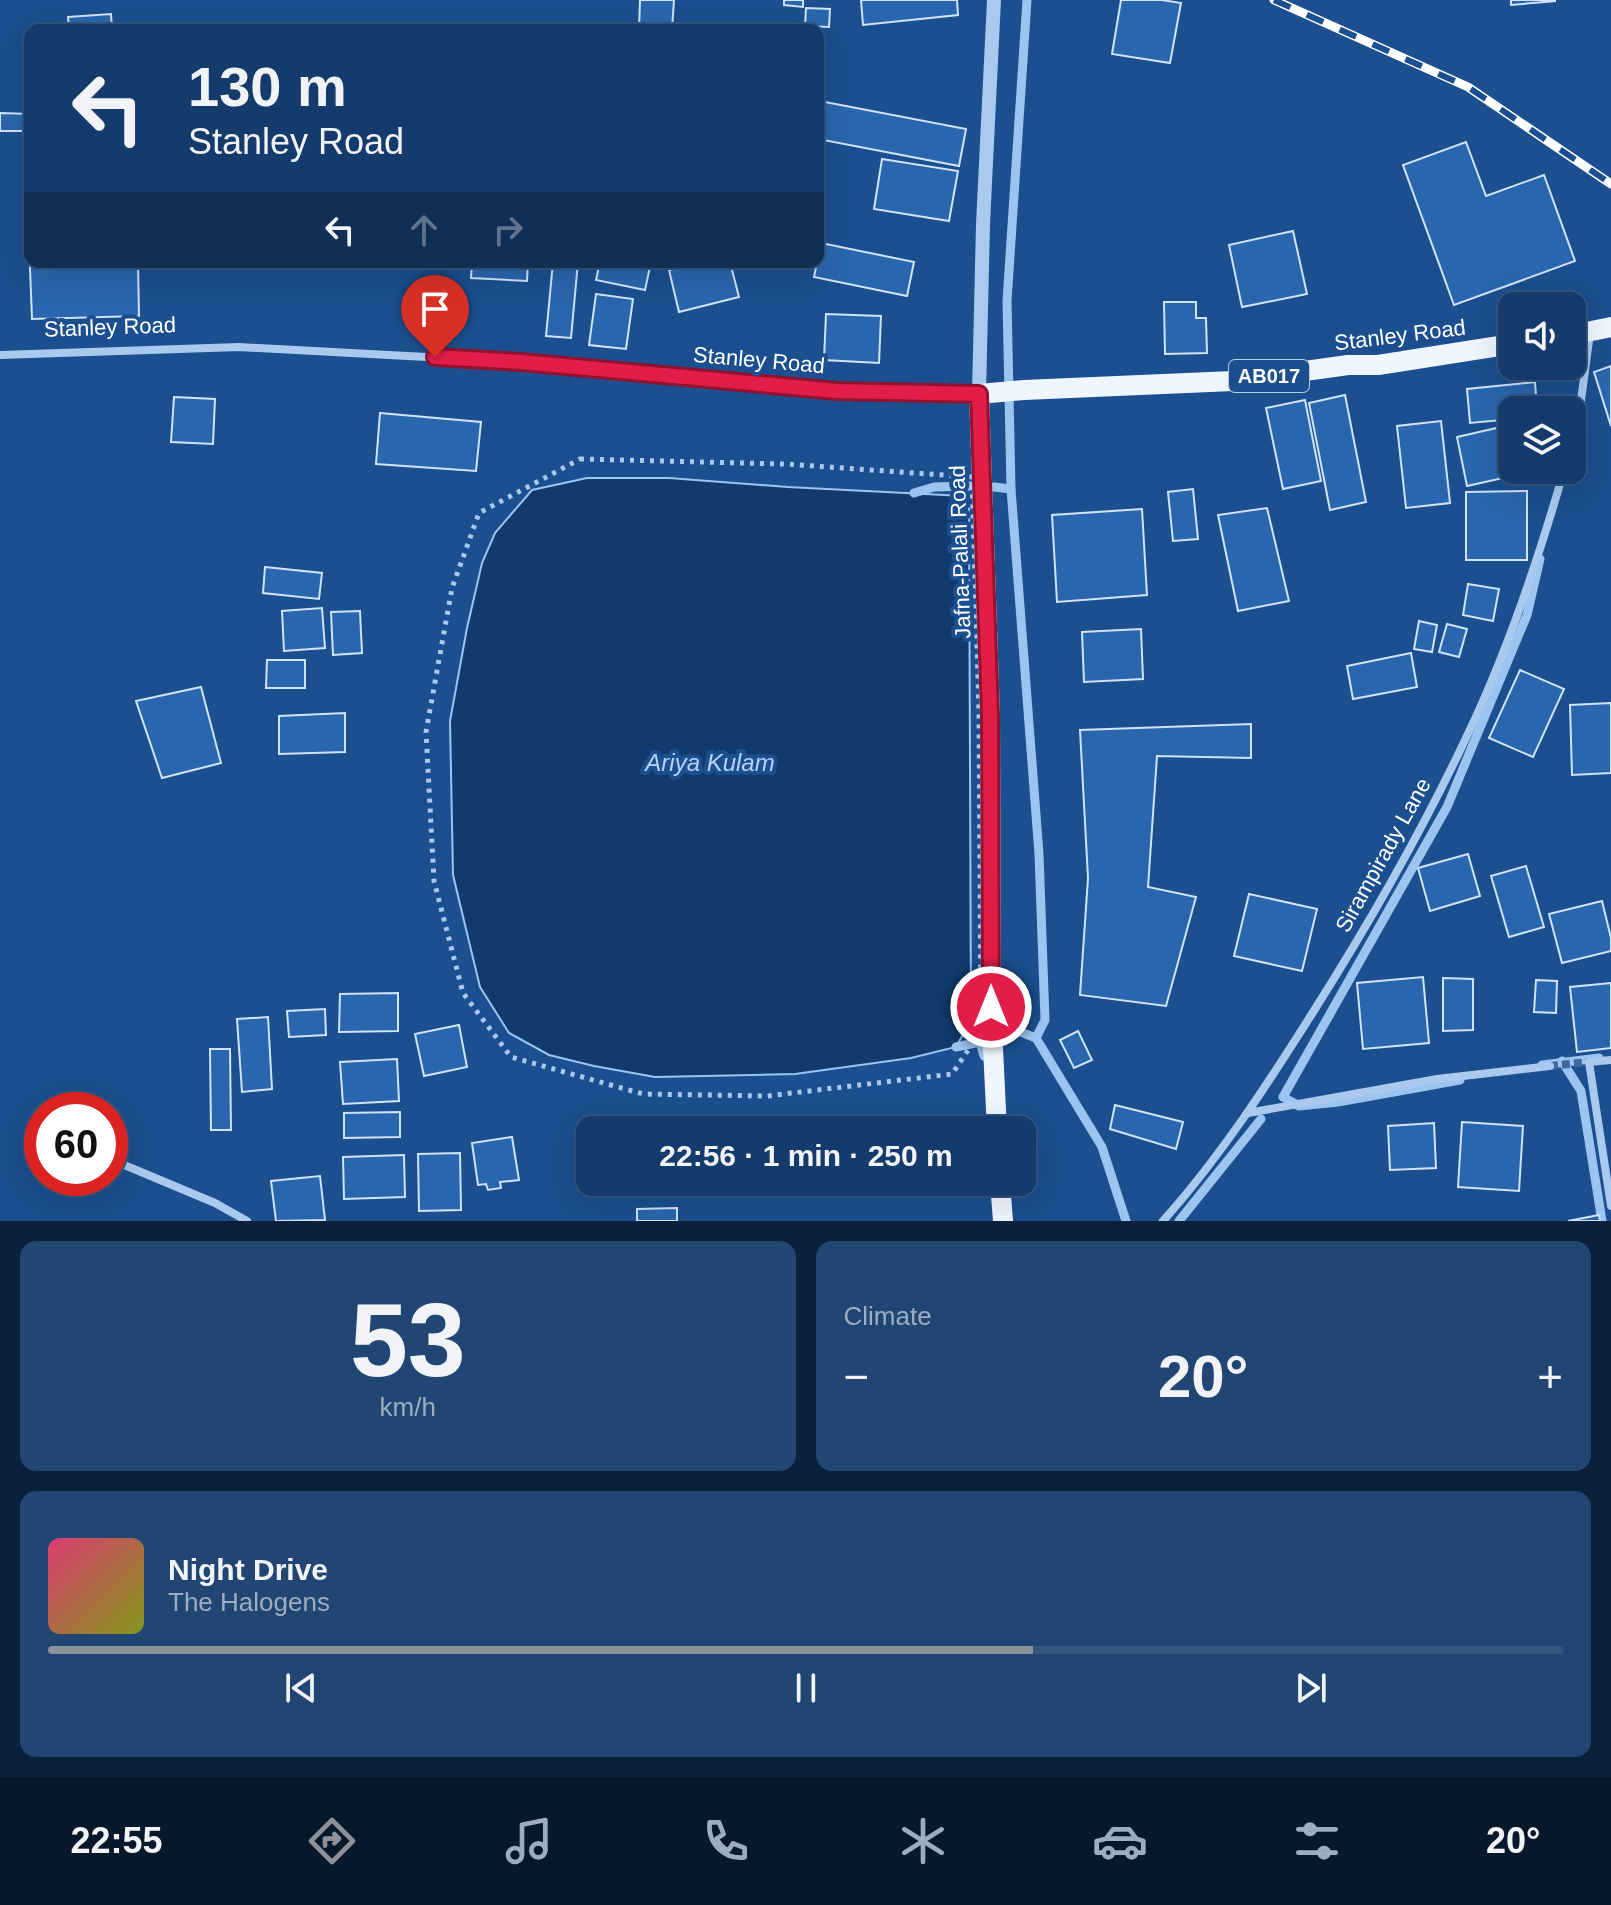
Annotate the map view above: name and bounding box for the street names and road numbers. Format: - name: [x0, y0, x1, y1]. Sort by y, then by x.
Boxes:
- street label: Stanley Road: [44, 312, 176, 342]
- street label: Stanley Road: [1333, 315, 1467, 355]
- street label: Stanley Road: [692, 342, 826, 378]
- road number: AB017: [1229, 360, 1309, 392]
- street label: Jafna-Palali Road: [944, 465, 976, 639]
- street label: Sirampirady Lane: [1330, 774, 1436, 936]

